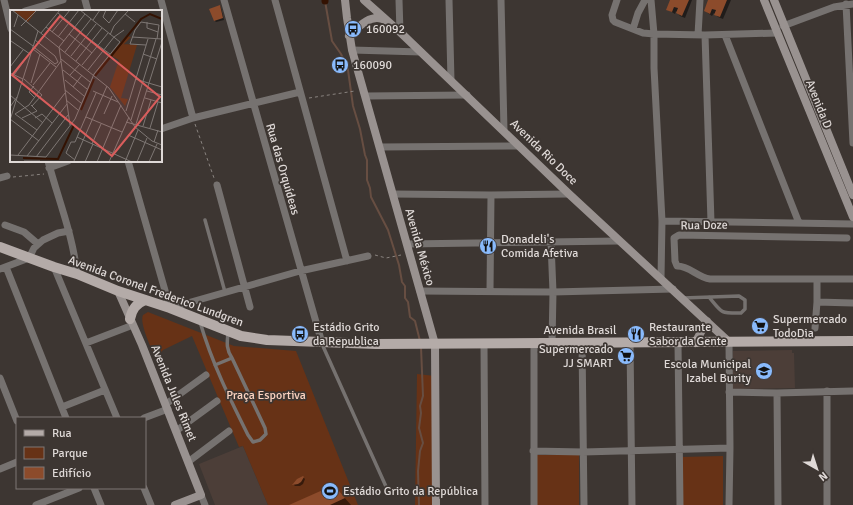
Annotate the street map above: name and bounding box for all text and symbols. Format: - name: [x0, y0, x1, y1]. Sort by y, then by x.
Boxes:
- inset map: [10, 10, 162, 162]
- bus stop icon: 160092: [343, 19, 363, 39]
- place label: 160092: [366, 22, 405, 37]
- bus stop icon: 160090: [330, 55, 350, 75]
- place label: 160090: [353, 58, 392, 73]
- street label: Avenida D: [802, 78, 835, 131]
- street label: Avenida Rio Doce: [507, 116, 581, 188]
- street label: Rua das Orquídeas: [262, 122, 303, 217]
- street label: Avenida México: [401, 207, 438, 288]
- street label: Rua Doze: [680, 218, 728, 233]
- place label: Donadeli's Comida Afetiva: [501, 232, 578, 261]
- restaurant icon: Donadeli's Comida Afetiva: [478, 236, 498, 256]
- street label: Avenida Coronel Frederico Lundgren: [66, 253, 245, 330]
- place label: Supermercado TodoDia: [773, 312, 847, 341]
- supermarket icon: Supermercado TodoDia: [750, 316, 770, 336]
- place label: Estádio Grito da Republica: [313, 320, 380, 349]
- place label: Restaurante Sabor da Gente: [649, 320, 727, 349]
- street label: Avenida Brasil: [544, 323, 617, 338]
- bus stop icon: Estádio Grito da Republica: [290, 324, 310, 344]
- restaurant icon: Restaurante Sabor da Gente: [626, 324, 646, 344]
- place label: Supermercado JJ SMART: [539, 342, 613, 371]
- street label: Avenida Jules Rimet: [147, 343, 200, 444]
- supermarket icon: Supermercado JJ SMART: [616, 346, 636, 366]
- place label: Escola Municipal Izabel Burity: [664, 357, 751, 386]
- school or university icon: Escola Municipal Izabel Burity: [754, 361, 774, 381]
- park label: Praça Esportiva: [226, 388, 306, 403]
- legend: [16, 417, 146, 489]
- text: Rua: [52, 426, 72, 441]
- text: Parque: [52, 446, 88, 461]
- north arrow: [797, 449, 837, 489]
- text: Edifício: [52, 466, 91, 481]
- text: N: [816, 469, 830, 484]
- sports icon: Estádio Grito da República: [320, 481, 340, 501]
- place label: Estádio Grito da República: [343, 484, 478, 499]

